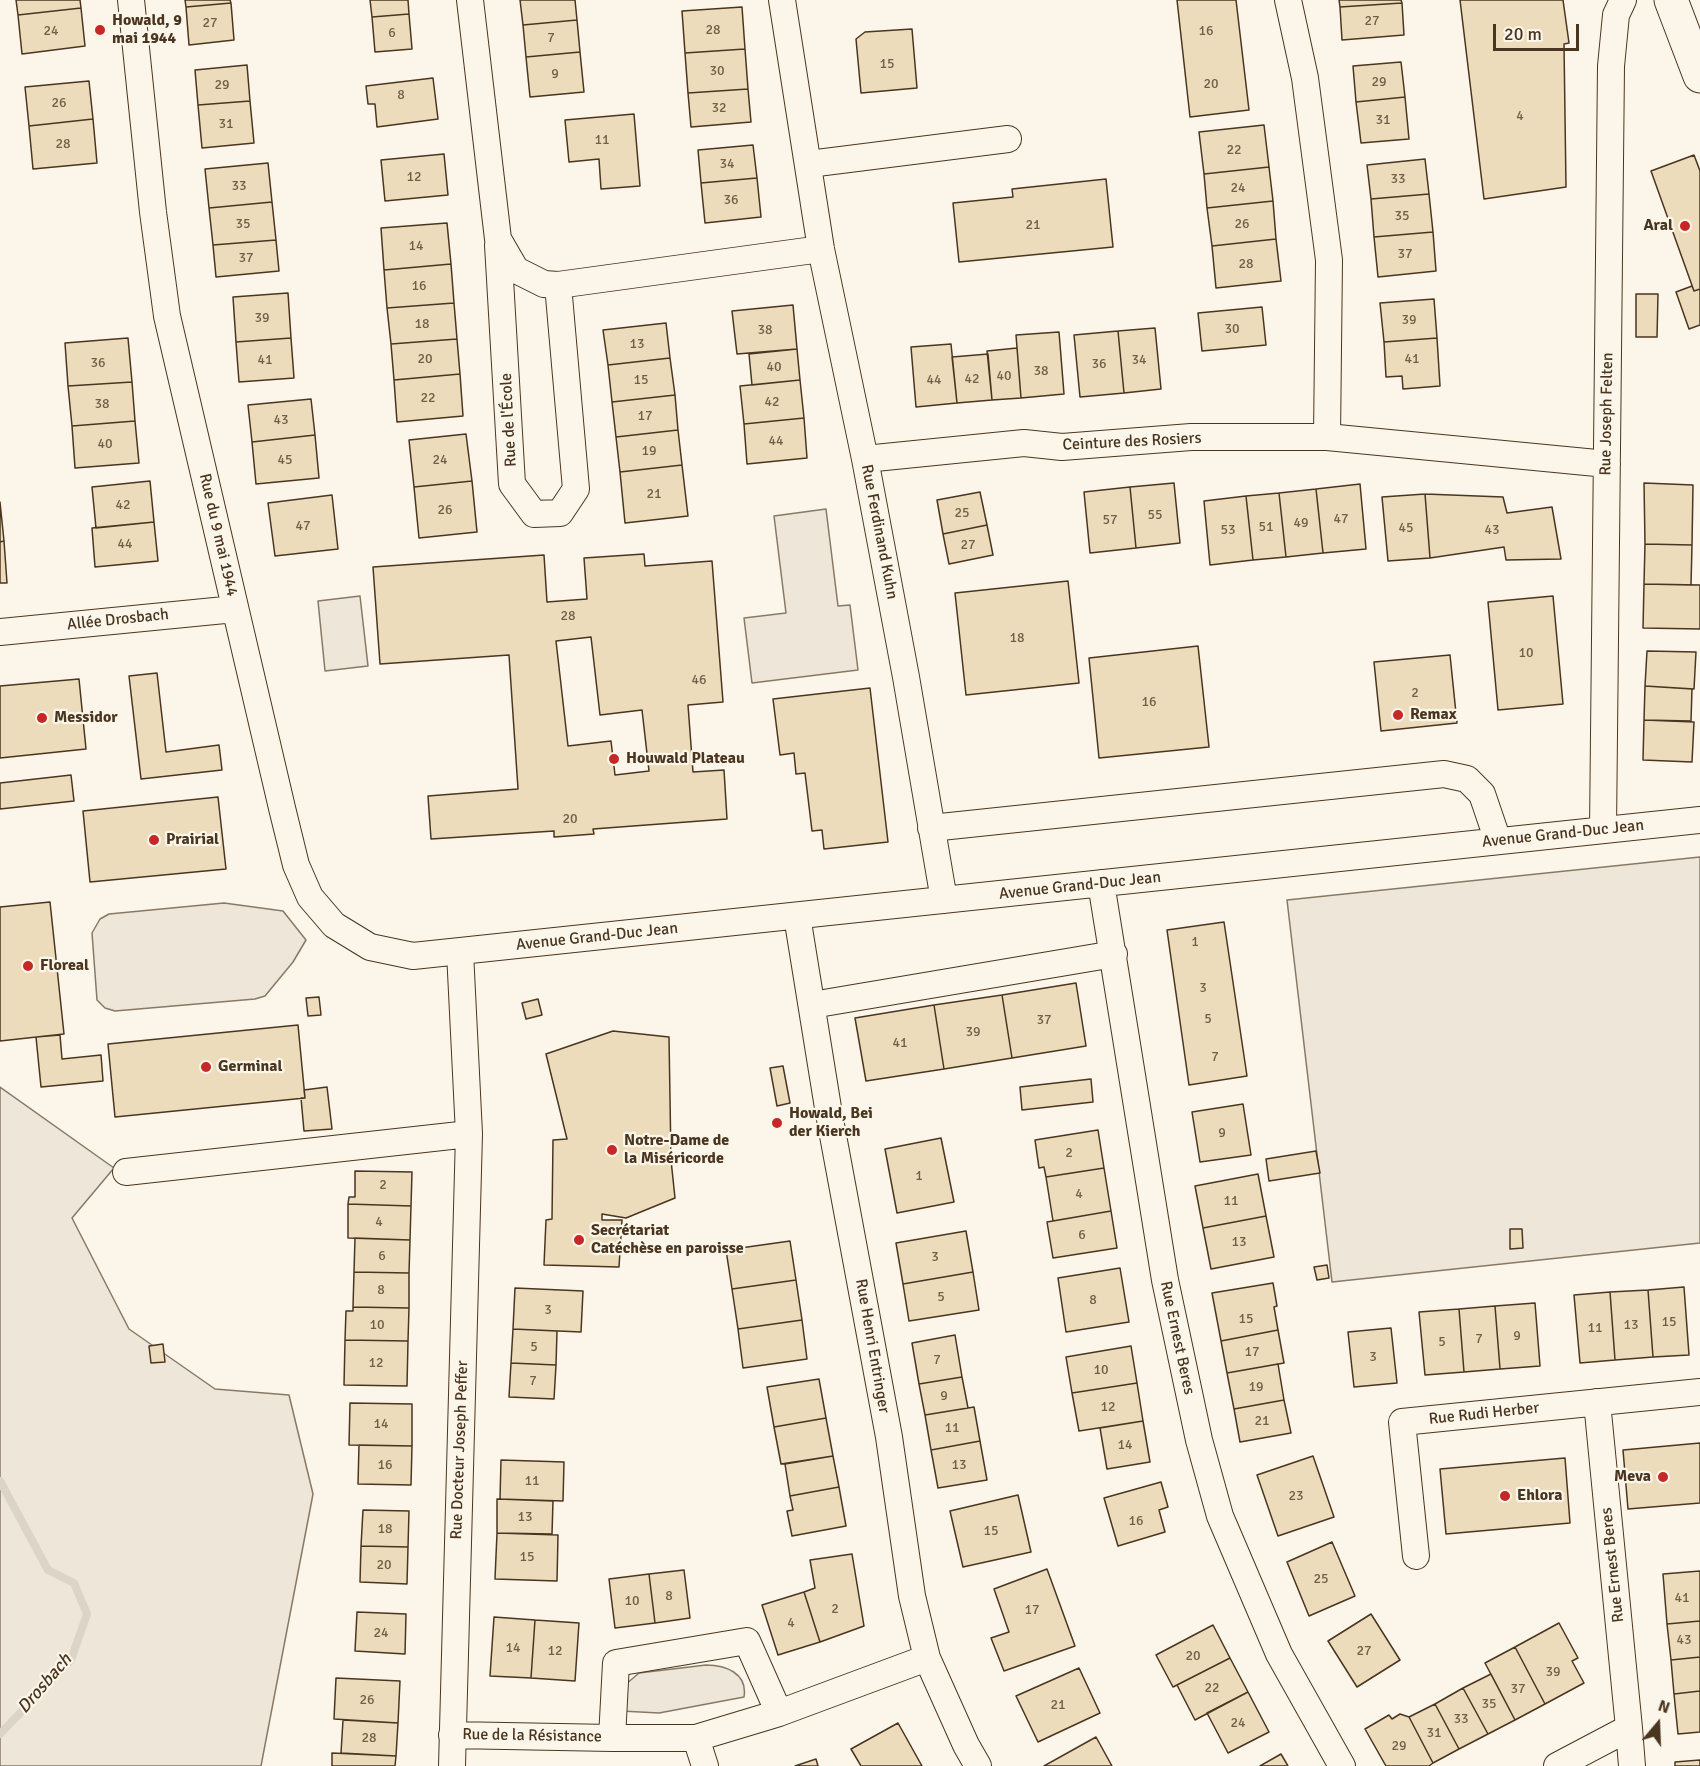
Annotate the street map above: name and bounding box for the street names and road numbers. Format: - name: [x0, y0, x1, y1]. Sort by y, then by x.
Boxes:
- street label: Rue Joseph Felten: [1596, 352, 1618, 476]
- street label: Rue de l'École: [497, 372, 521, 468]
- street label: Ceinture des Rosiers: [1062, 429, 1202, 455]
- street label: Rue Ferdinand Kuhn: [857, 463, 901, 601]
- street label: Rue du 9 mai 1944: [195, 472, 241, 598]
- street label: Allée Drosbach: [66, 605, 170, 635]
- street label: Avenue Grand-Duc Jean: [1481, 816, 1645, 852]
- street label: Avenue Grand-Duc Jean: [998, 868, 1162, 904]
- street label: Avenue Grand-Duc Jean: [515, 919, 679, 955]
- street label: Rue Henri Entringer: [851, 1277, 893, 1415]
- street label: Rue Ernest Beres: [1156, 1279, 1198, 1397]
- street label: Rue Docteur Joseph Peffer: [447, 1360, 473, 1540]
- street label: Rue Rudi Herber: [1428, 1399, 1540, 1429]
- street label: Rue Ernest Beres: [1597, 1507, 1629, 1623]
- street label: Rue de la Résistance: [462, 1725, 602, 1747]

